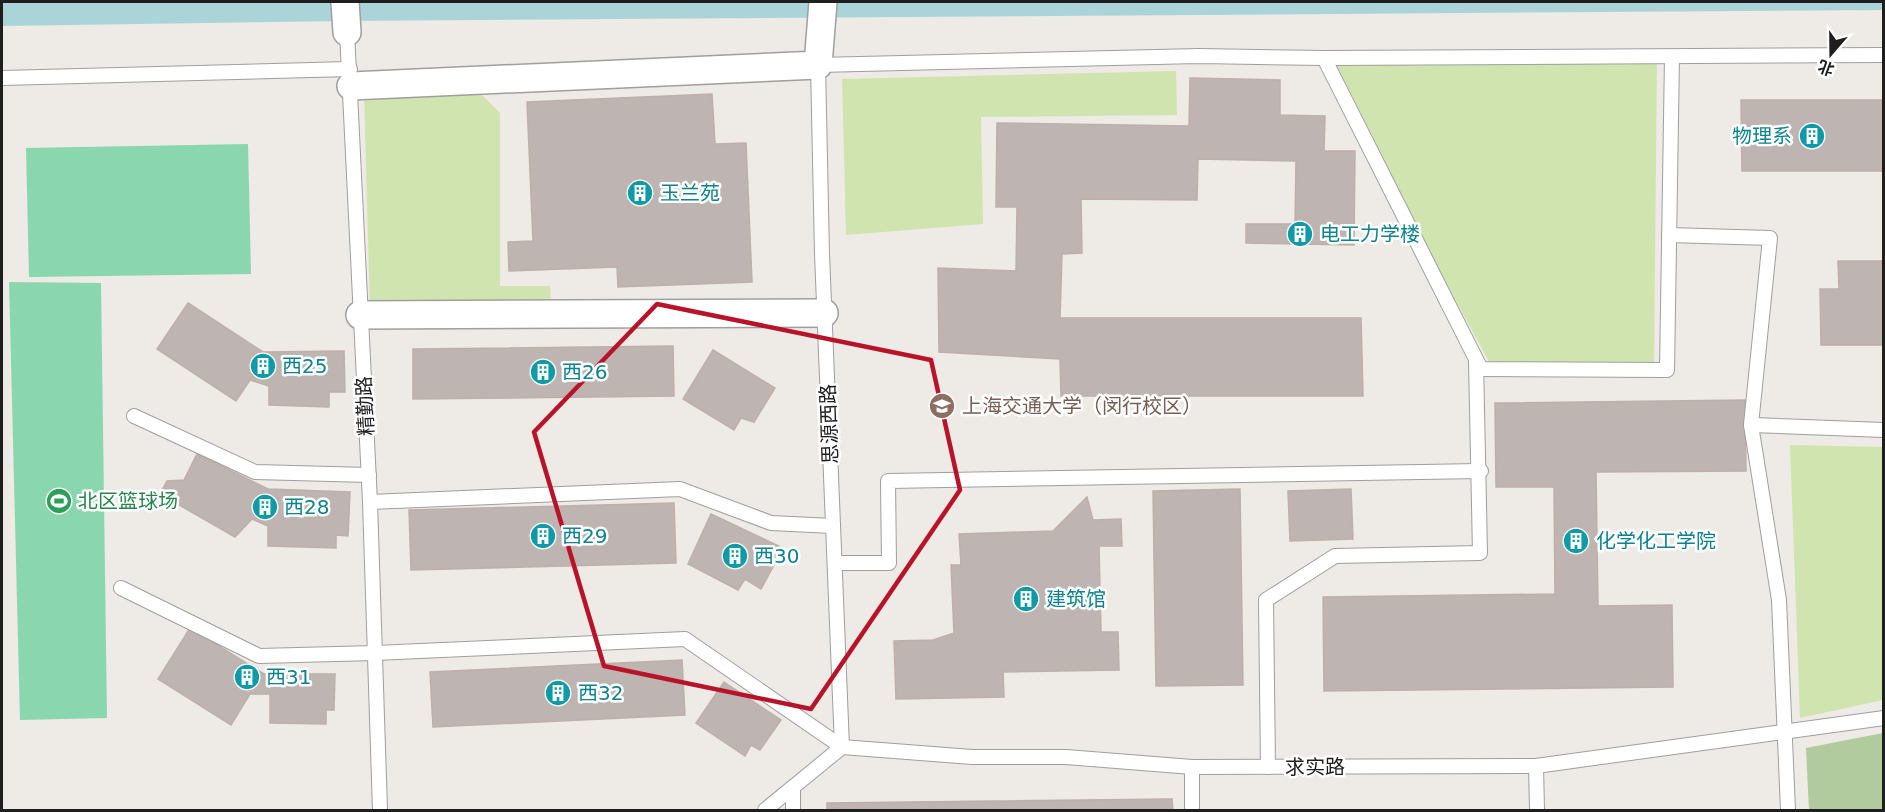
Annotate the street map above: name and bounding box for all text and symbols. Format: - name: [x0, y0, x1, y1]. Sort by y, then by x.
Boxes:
- north arrow: [1801, 24, 1861, 84]
- text: 北: [1815, 56, 1837, 79]
- building icon: 物理系: [1797, 121, 1827, 151]
- place label: 物理系: [1732, 124, 1792, 148]
- building icon: 玉兰苑: [625, 178, 655, 208]
- place label: 玉兰苑: [660, 181, 720, 205]
- building icon: 电工力学楼: [1285, 219, 1315, 249]
- place label: 电工力学楼: [1320, 222, 1420, 246]
- building icon: 西25: [248, 351, 278, 381]
- place label: 西25: [282, 354, 327, 378]
- building icon: 西26: [528, 357, 558, 387]
- place label: 西26: [562, 360, 607, 384]
- street label: 精勤路: [351, 375, 379, 437]
- street label: 思源西路: [816, 384, 842, 464]
- school or university icon: 上海交通大学（闵行校区）: [927, 391, 957, 421]
- place label: 上海交通大学（闵行校区）: [962, 394, 1202, 418]
- sports icon: 北区篮球场: [44, 486, 74, 516]
- place label: 北区篮球场: [78, 489, 178, 513]
- building icon: 西28: [250, 492, 280, 522]
- place label: 西28: [284, 495, 329, 519]
- building icon: 西29: [528, 521, 558, 551]
- place label: 西29: [562, 524, 607, 548]
- building icon: 化学化工学院: [1561, 526, 1591, 556]
- place label: 化学化工学院: [1596, 529, 1716, 553]
- building icon: 西30: [720, 541, 750, 571]
- place label: 西30: [754, 544, 799, 568]
- building icon: 建筑馆: [1011, 584, 1041, 614]
- place label: 建筑馆: [1046, 587, 1106, 611]
- building icon: 西31: [232, 662, 262, 692]
- place label: 西31: [266, 665, 311, 689]
- building icon: 西32: [543, 678, 573, 708]
- place label: 西32: [578, 681, 623, 705]
- street label: 求实路: [1285, 755, 1345, 779]

